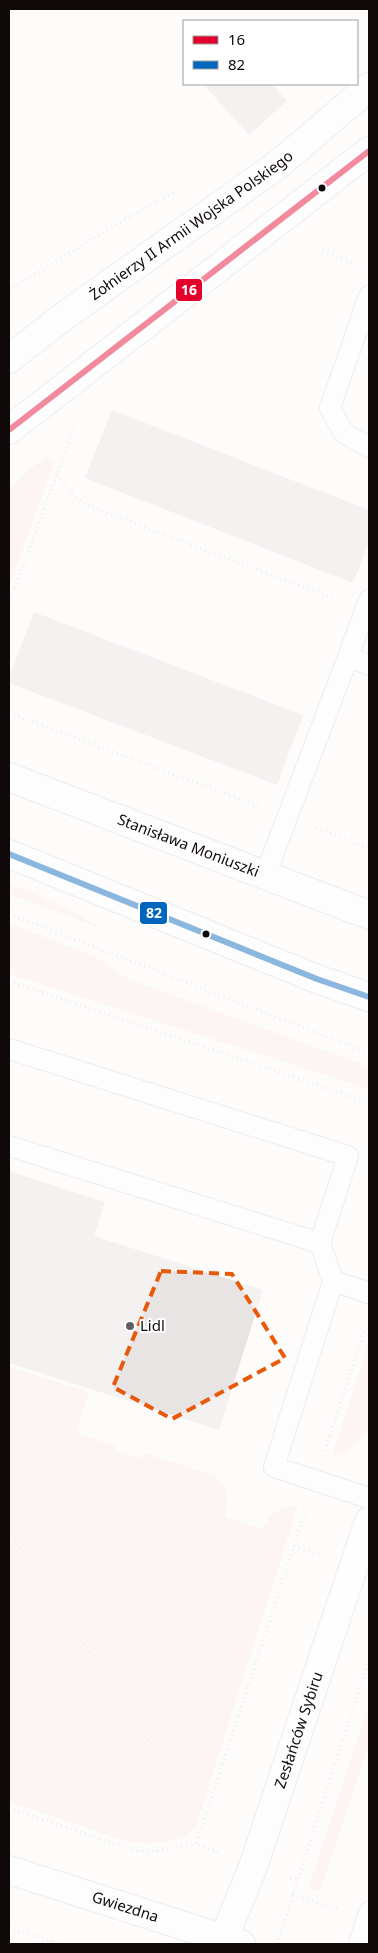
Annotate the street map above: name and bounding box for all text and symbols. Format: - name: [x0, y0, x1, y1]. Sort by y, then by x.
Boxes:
- legend: [183, 20, 358, 85]
- text: 16: [228, 29, 245, 49]
- text: 82: [228, 54, 245, 74]
- street label: Żołnierzy II Armii Wojska Polskiego: [85, 145, 297, 304]
- unlabelled marker: [317, 183, 327, 193]
- line badge: 16: [175, 278, 203, 302]
- text: 16: [181, 280, 197, 299]
- street label: Stanisława Moniuszki: [115, 809, 262, 881]
- line badge: 82: [139, 901, 168, 925]
- text: 82: [146, 903, 162, 922]
- unlabelled marker: [201, 929, 211, 939]
- place label: Lidl: [140, 1315, 165, 1335]
- marker: Lidl: [124, 1320, 136, 1332]
- street label: Zesłańców Sybiru: [269, 1669, 327, 1791]
- street label: Gwiezdna: [90, 1886, 161, 1926]

